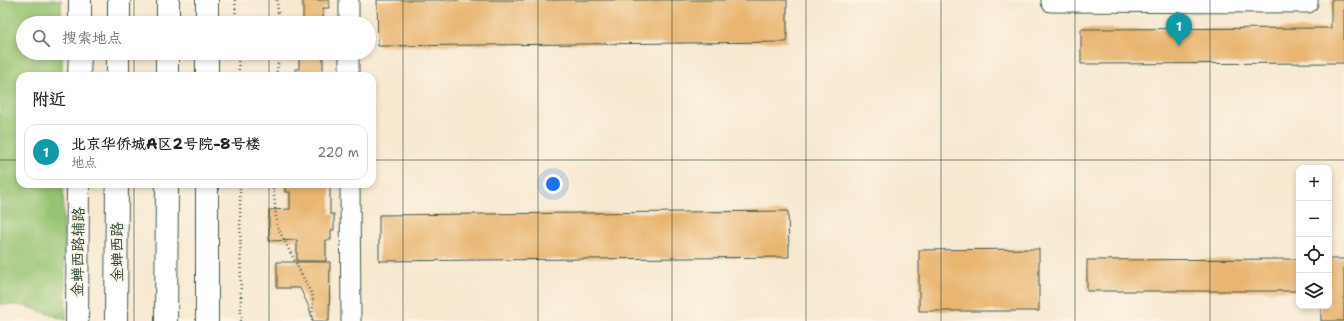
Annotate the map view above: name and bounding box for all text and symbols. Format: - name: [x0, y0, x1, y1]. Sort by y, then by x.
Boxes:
- pin: 1: [1166, 13, 1192, 46]
- search box: [16, 16, 376, 60]
- icon: search: [30, 27, 52, 49]
- text: 搜索地点: [62, 28, 122, 48]
- text: 附近: [32, 88, 66, 110]
- text: 北京华侨城A区2号院-8号楼: [71, 134, 261, 154]
- text: 1: [43, 144, 49, 161]
- text: 220 m: [317, 144, 359, 161]
- text: 地点: [71, 154, 97, 171]
- map controls: [1296, 165, 1332, 309]
- button: +: [1296, 165, 1332, 201]
- your location: [543, 174, 563, 194]
- button: −: [1296, 201, 1332, 237]
- street label: 金蝉西路辅路: [67, 207, 89, 297]
- street label: 金蝉西路: [107, 222, 127, 282]
- button: locate: [1296, 237, 1332, 273]
- button: layers: [1296, 273, 1332, 309]

